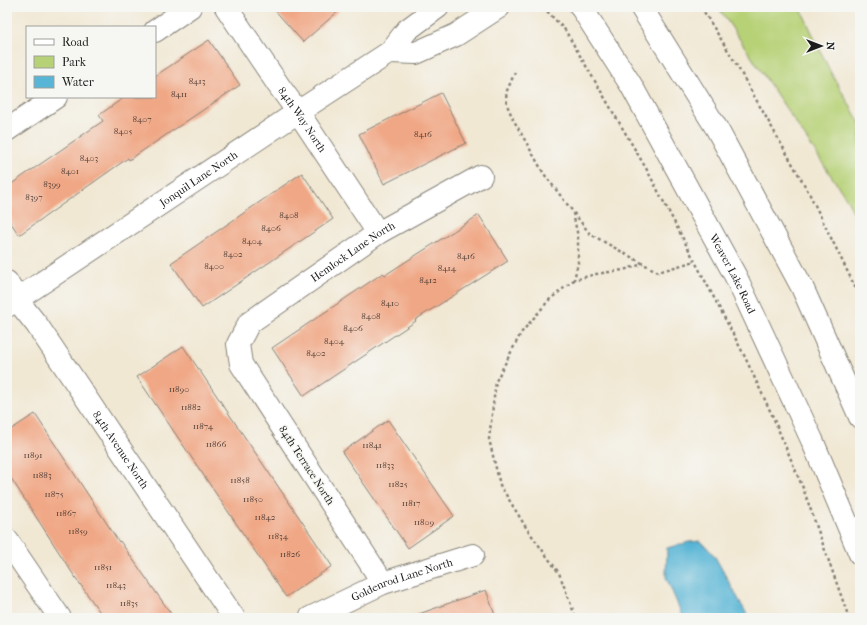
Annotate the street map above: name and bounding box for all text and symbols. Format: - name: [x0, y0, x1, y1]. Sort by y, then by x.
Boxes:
- legend: [26, 26, 156, 98]
- north arrow: [801, 26, 841, 66]
- text: Road: [62, 35, 89, 49]
- text: N: [824, 42, 837, 51]
- text: Park: [62, 55, 87, 69]
- text: Water: [61, 75, 95, 89]
- house number: 8413: [189, 76, 206, 86]
- street label: 84th Way North: [275, 85, 329, 156]
- house number: 8411: [171, 89, 187, 99]
- house number: 8407: [132, 114, 152, 124]
- house number: 8405: [114, 126, 132, 136]
- house number: 8416: [414, 129, 432, 139]
- street label: Jonquil Lane North: [156, 148, 241, 210]
- house number: 8403: [80, 153, 99, 163]
- house number: 8401: [61, 166, 79, 176]
- house number: 8399: [43, 179, 61, 189]
- house number: 8397: [25, 192, 43, 202]
- house number: 8408: [279, 210, 299, 220]
- street label: Hemlock Lane North: [308, 218, 398, 285]
- house number: 8406: [261, 223, 281, 233]
- street label: Weaver Lake Road: [706, 231, 759, 317]
- house number: 8404: [242, 236, 263, 246]
- house number: 8402: [223, 249, 243, 259]
- house number: 8416: [457, 251, 475, 261]
- house number: 8400: [204, 261, 224, 271]
- house number: 8414: [438, 263, 457, 273]
- house number: 8412: [419, 275, 437, 285]
- house number: 8410: [381, 298, 399, 308]
- house number: 8408: [361, 311, 381, 321]
- house number: 8406: [343, 323, 363, 333]
- house number: 8404: [324, 336, 345, 346]
- house number: 8402: [306, 348, 326, 358]
- house number: 11890: [169, 384, 189, 394]
- house number: 11882: [181, 402, 201, 412]
- street label: 84th Avenue North: [90, 409, 152, 492]
- house number: 11874: [193, 421, 214, 431]
- street label: 84th Terrace North: [276, 423, 338, 508]
- house number: 11866: [206, 439, 226, 449]
- house number: 11841: [362, 440, 382, 450]
- house number: 11891: [24, 450, 42, 460]
- house number: 11833: [376, 460, 394, 470]
- house number: 11883: [32, 470, 52, 480]
- house number: 11858: [230, 475, 250, 485]
- house number: 11825: [388, 479, 408, 489]
- house number: 11875: [44, 489, 64, 499]
- house number: 11850: [243, 494, 263, 504]
- house number: 11817: [402, 498, 421, 508]
- house number: 11867: [56, 508, 77, 518]
- house number: 11842: [255, 512, 276, 522]
- house number: 11809: [414, 517, 435, 527]
- house number: 11859: [68, 526, 88, 536]
- house number: 11834: [268, 531, 289, 541]
- house number: 11826: [280, 549, 300, 559]
- street label: Goldenrod Lane North: [349, 555, 455, 604]
- house number: 11851: [94, 562, 112, 572]
- house number: 11843: [106, 580, 126, 590]
- house number: 11835: [120, 598, 138, 608]

